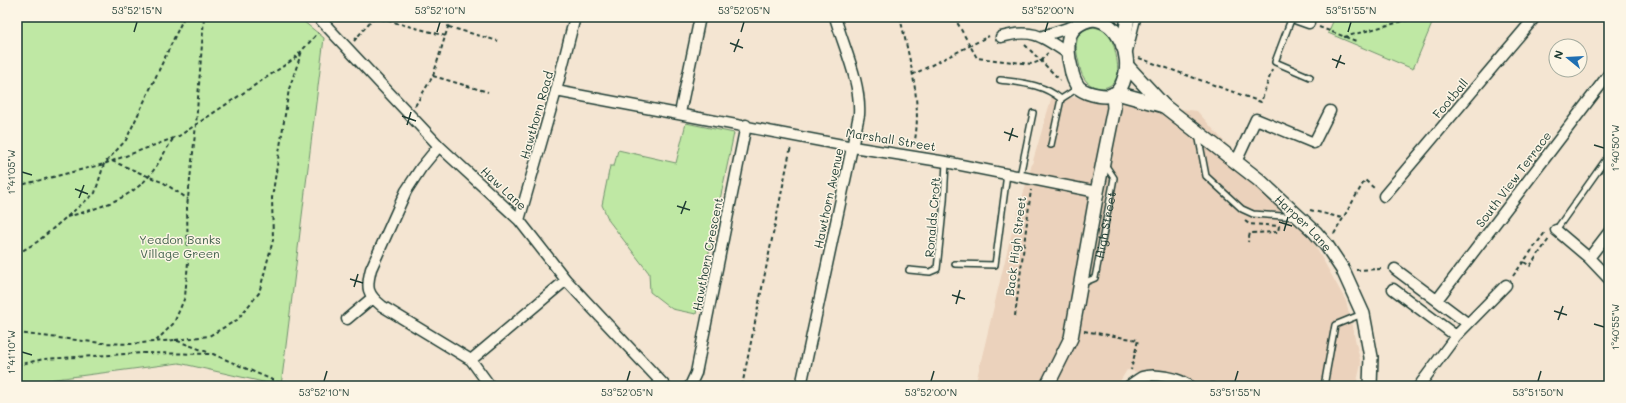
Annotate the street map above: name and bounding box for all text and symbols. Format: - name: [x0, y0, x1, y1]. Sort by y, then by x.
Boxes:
- text: 53°52'15"N: [112, 3, 162, 17]
- text: 53°52'10"N: [415, 3, 465, 17]
- text: 53°52'05"N: [718, 3, 770, 17]
- text: 53°52'00"N: [1022, 3, 1074, 17]
- text: 53°51'55"N: [1326, 3, 1376, 17]
- north arrow: [1548, 38, 1588, 78]
- text: N: [1550, 48, 1566, 61]
- street label: Hawthorn Road: [516, 69, 556, 161]
- street label: Football: [1429, 75, 1471, 121]
- street label: Marshall Street: [845, 124, 937, 154]
- text: 1°40'50"W: [1608, 124, 1622, 171]
- street label: South View Terrace: [1472, 128, 1554, 230]
- street label: Hawthorn Avenue: [810, 146, 846, 250]
- text: 1°41'05"W: [4, 149, 18, 195]
- street label: Haw Lane: [478, 163, 530, 213]
- street label: Ronalds Croft: [921, 176, 943, 258]
- street label: High Street: [1091, 190, 1119, 260]
- street label: Harper Lane: [1272, 191, 1336, 254]
- street label: Back High Street: [1001, 195, 1029, 297]
- street label: Hawthorn Crescent: [688, 196, 726, 312]
- park label: Yeadon Banks Village Green: [139, 231, 221, 261]
- text: 1°40'55"W: [1608, 304, 1622, 350]
- text: 1°41'10"W: [4, 330, 18, 374]
- text: 53°52'10"N: [299, 385, 349, 399]
- text: 53°52'05"N: [601, 385, 653, 399]
- text: 53°52'00"N: [905, 385, 957, 399]
- text: 53°51'55"N: [1210, 385, 1260, 399]
- text: 53°51'50"N: [1513, 385, 1563, 399]

